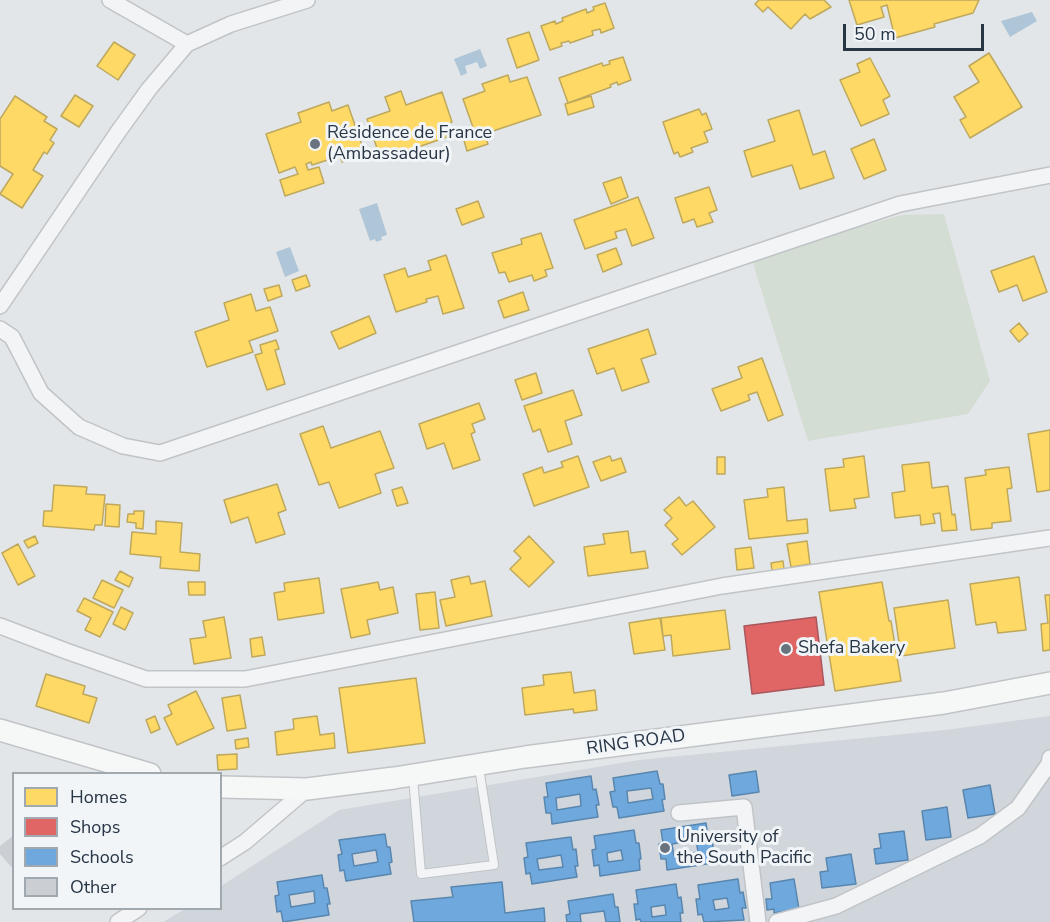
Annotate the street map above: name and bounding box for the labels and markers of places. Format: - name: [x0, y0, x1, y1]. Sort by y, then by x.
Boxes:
- place label: Résidence de France (Ambassadeur): [327, 123, 492, 166]
- marker: Résidence de France (Ambassadeur): [308, 137, 322, 151]
- place label: Shefa Bakery: [798, 638, 905, 660]
- marker: Shefa Bakery: [779, 642, 793, 656]
- place label: University of the South Pacific: [677, 827, 811, 870]
- marker: University of the South Pacific: [658, 841, 672, 855]

